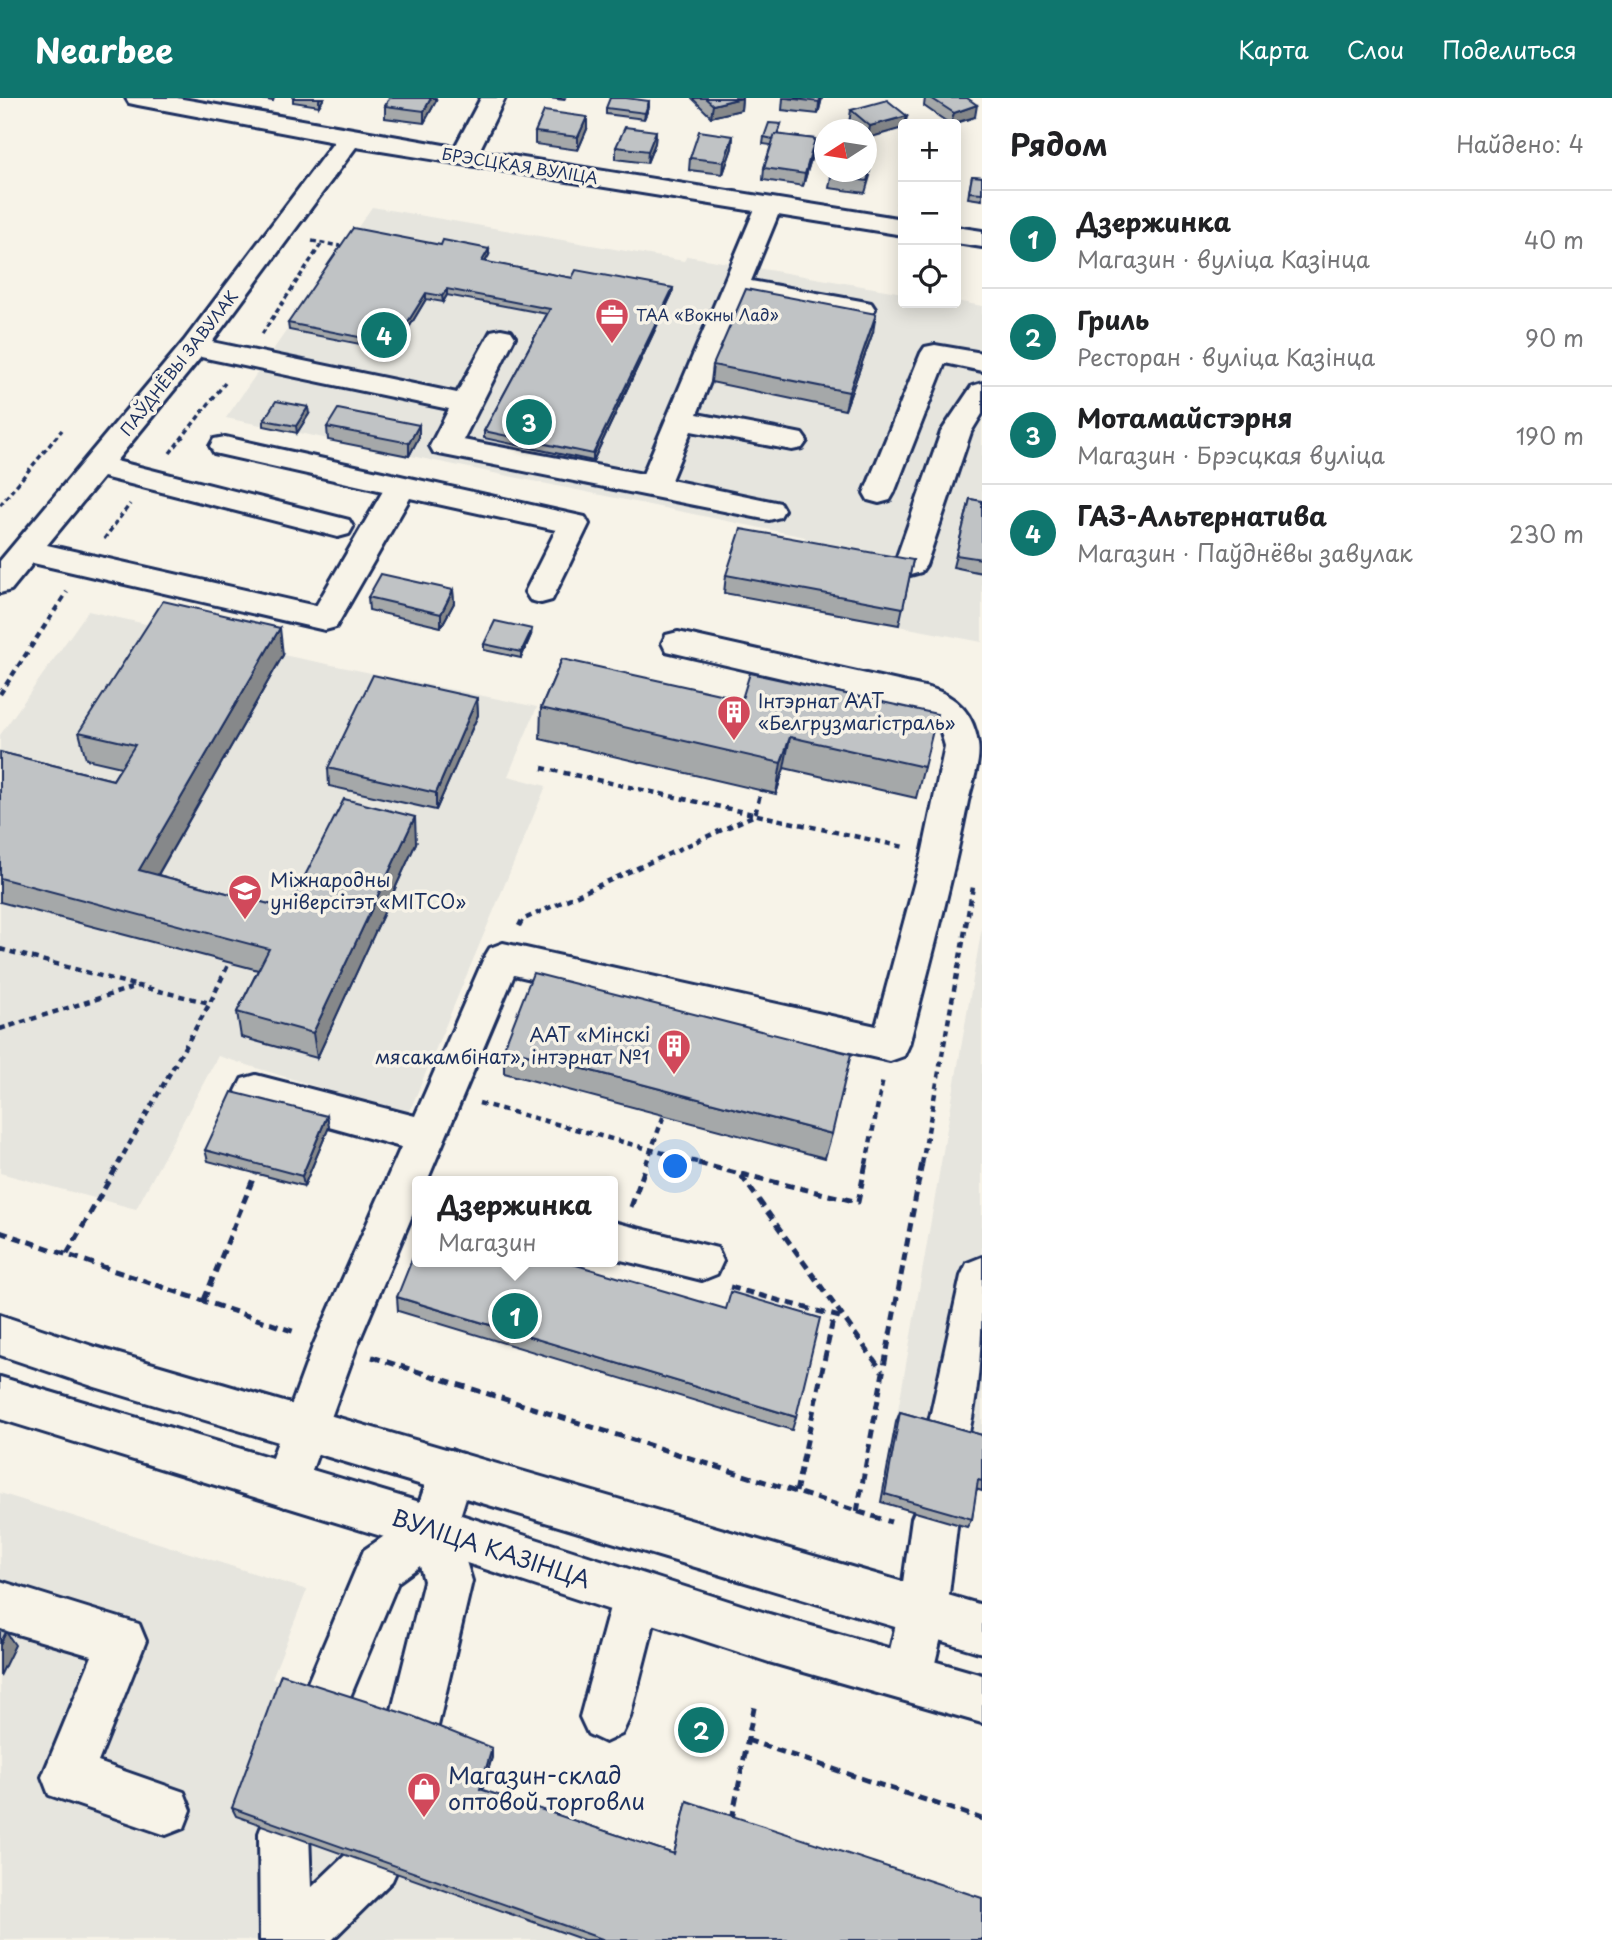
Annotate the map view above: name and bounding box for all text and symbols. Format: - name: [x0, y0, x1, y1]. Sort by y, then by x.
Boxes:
- text: Nearbee: [35, 24, 173, 74]
- text: Карта: [1238, 31, 1309, 67]
- text: Слои: [1347, 31, 1404, 67]
- text: Поделиться: [1442, 31, 1577, 67]
- north arrow: [814, 119, 877, 182]
- map controls: [898, 119, 961, 308]
- button: +: [898, 119, 961, 182]
- text: Рядом: [1010, 121, 1108, 166]
- text: Найдено: 4: [1456, 126, 1584, 161]
- street label: БРЭСЦКАЯ ВУЛІЦА: [441, 141, 600, 189]
- button: −: [898, 182, 961, 245]
- text: Дзержинка: [1077, 202, 1231, 241]
- text: 1: [1028, 222, 1039, 257]
- text: 40 m: [1524, 222, 1584, 257]
- text: Магазин · вуліца Казінца: [1077, 241, 1370, 276]
- button: locate: [898, 245, 961, 308]
- street label: ПАЎДНЁВЫ ЗАВУЛАК: [114, 284, 243, 440]
- office icon: ТАА «Вокны Лад»: [593, 296, 631, 345]
- text: Гриль: [1077, 300, 1149, 339]
- place label: ТАА «Вокны Лад»: [636, 302, 779, 326]
- pin: 4: [361, 309, 407, 361]
- text: 2: [1025, 320, 1041, 355]
- text: 90 m: [1525, 320, 1584, 355]
- text: Ресторан · вуліца Казінца: [1077, 339, 1375, 374]
- pin: 3: [506, 396, 552, 448]
- text: Мотамайстэрня: [1077, 398, 1293, 437]
- text: 3: [1025, 418, 1041, 453]
- text: 190 m: [1516, 418, 1584, 453]
- text: Магазин · Брэсцкая вуліца: [1077, 437, 1385, 472]
- text: ГАЗ-Альтернатива: [1077, 496, 1327, 535]
- text: 4: [1025, 516, 1041, 551]
- text: 230 m: [1509, 516, 1584, 551]
- text: Магазин · Паўднёвы завулак: [1077, 535, 1413, 570]
- place label: Інтэрнат ААТ «Белгрузмагістраль»: [758, 686, 955, 736]
- building icon: Інтэрнат ААТ «Белгрузмагістраль»: [715, 693, 753, 742]
- place label: Міжнародны універсітэт «МІТСО»: [270, 865, 466, 915]
- school or university icon: Міжнародны універсітэт «МІТСО»: [226, 872, 264, 921]
- place label: ААТ «Мінскі мясакамбінат», інтэрнат №1: [375, 1020, 650, 1070]
- building icon: ААТ «Мінскі мясакамбінат», інтэрнат №1: [655, 1027, 693, 1076]
- your location: [658, 1149, 692, 1183]
- popup: [412, 1176, 618, 1267]
- text: Дзержинка: [438, 1185, 592, 1224]
- text: Магазин: [438, 1224, 537, 1259]
- pin: 1: [492, 1290, 538, 1342]
- street label: ВУЛІЦА КАЗІНЦА: [387, 1499, 595, 1596]
- pin: 2: [678, 1704, 724, 1756]
- place label: Магазин-склад оптовой торговли: [448, 1757, 645, 1818]
- shop icon: Магазин-склад оптовой торговли: [405, 1770, 443, 1819]

